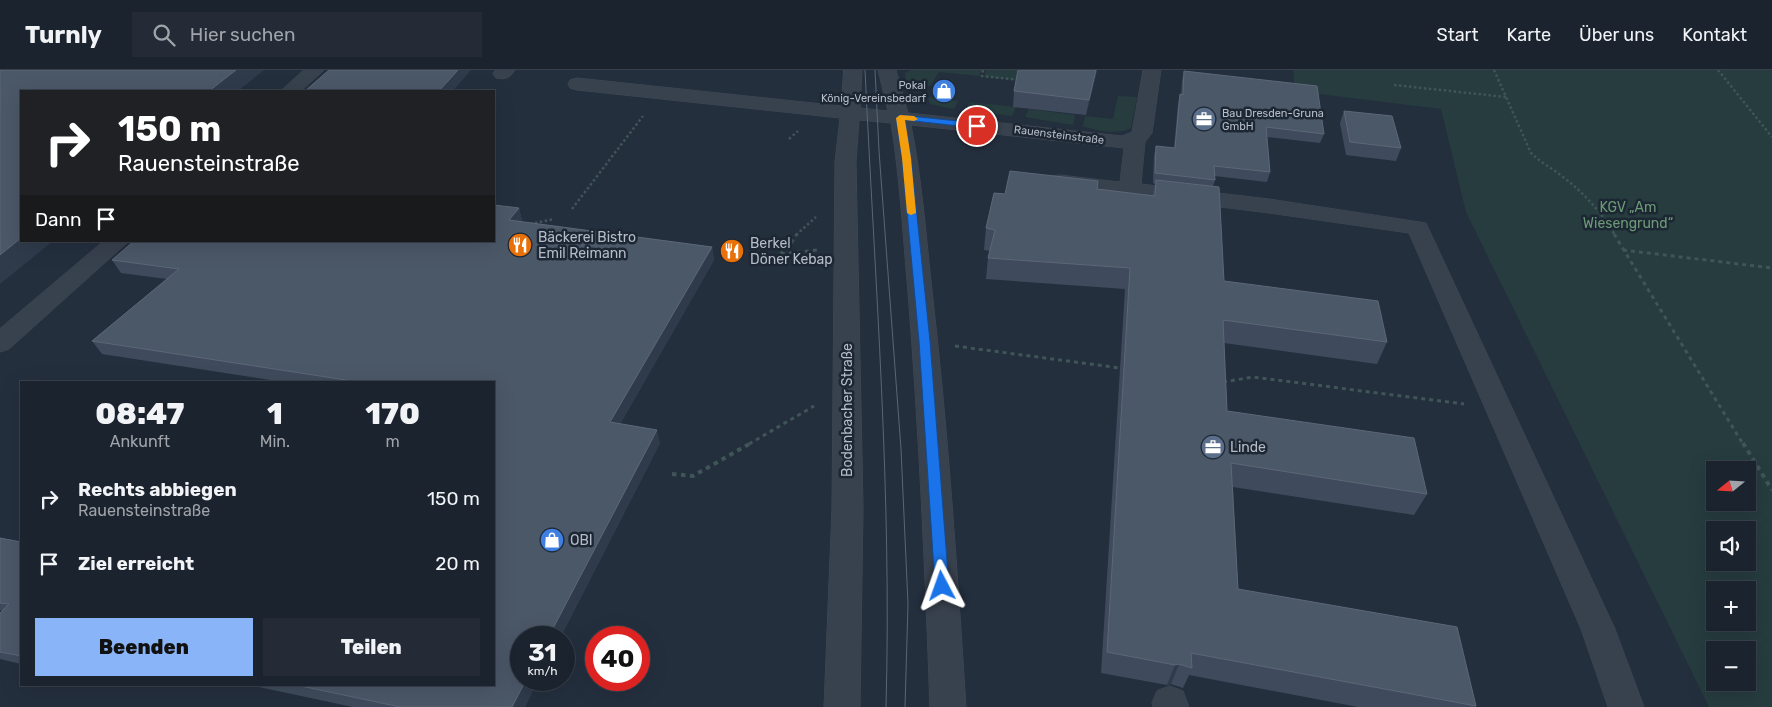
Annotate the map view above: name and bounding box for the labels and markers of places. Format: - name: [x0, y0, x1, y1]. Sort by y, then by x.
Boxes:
- shop icon: Pokal König-Vereinsbedarf: [931, 78, 957, 104]
- place label: Pokal König-Vereinsbedarf: [821, 79, 927, 105]
- pin: [956, 105, 998, 147]
- office icon: Bau Dresden-Gruna GmbH: [1191, 106, 1217, 132]
- place label: Bau Dresden-Gruna GmbH: [1222, 107, 1324, 133]
- place label: Bäckerei Bistro Emil Reimann: [538, 229, 636, 262]
- restaurant icon: Bäckerei Bistro Emil Reimann: [507, 232, 533, 258]
- place label: Berkel Döner Kebap: [750, 235, 833, 268]
- restaurant icon: Berkel Döner Kebap: [719, 238, 745, 264]
- office icon: Linde: [1200, 434, 1226, 460]
- place label: Linde: [1230, 439, 1266, 456]
- shop icon: OBI: [539, 527, 565, 553]
- place label: OBI: [570, 532, 593, 549]

